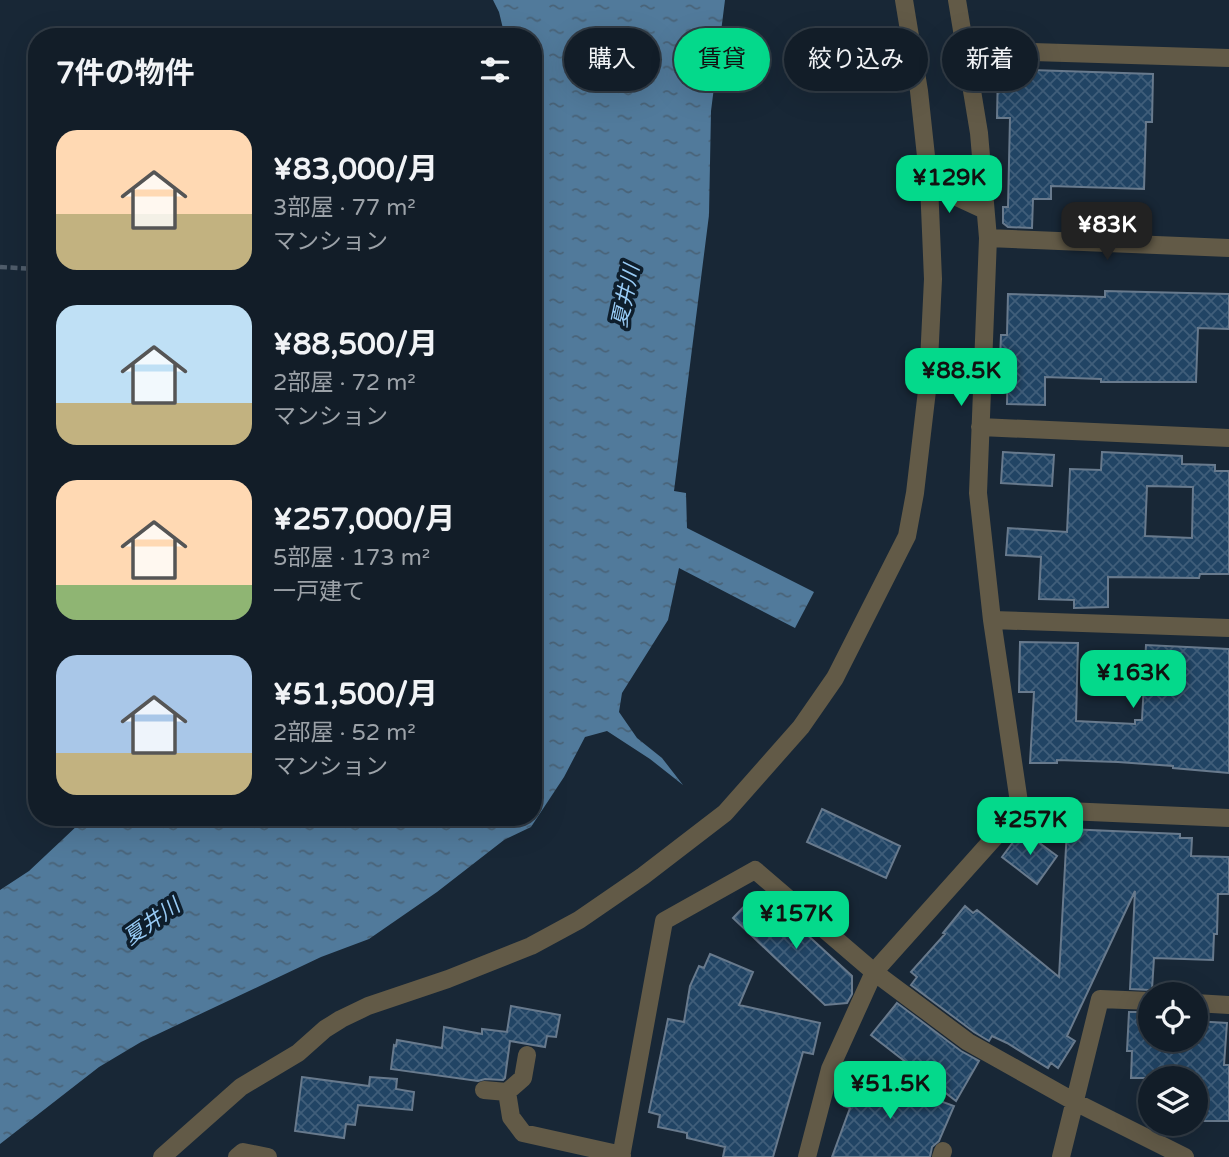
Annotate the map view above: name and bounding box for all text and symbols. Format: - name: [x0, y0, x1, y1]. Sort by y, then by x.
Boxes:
- chip: 購入: [564, 28, 660, 91]
- chip: 賃貸: [674, 28, 770, 91]
- chip: 絞り込み: [784, 28, 928, 91]
- chip: 新着: [942, 28, 1038, 91]
- icon: filters: [476, 51, 514, 89]
- text: 7件の物件: [56, 55, 195, 92]
- text: ¥83,000/月: [273, 151, 438, 188]
- pin: ¥129K: [900, 156, 998, 215]
- icon: home: [112, 158, 196, 242]
- text: ¥129K: [912, 164, 986, 192]
- text: 3部屋 · 77 m²: [273, 194, 416, 222]
- pin: ¥83K: [1066, 202, 1148, 262]
- text: ¥83K: [1077, 211, 1137, 239]
- text: マンション: [273, 228, 388, 256]
- water label: 夏井川: [607, 261, 645, 329]
- text: ¥88,500/月: [273, 326, 438, 363]
- icon: home: [112, 333, 196, 417]
- pin: ¥88.5K: [904, 348, 1018, 408]
- text: ¥88.5K: [921, 357, 1001, 385]
- text: 2部屋 · 72 m²: [273, 369, 416, 397]
- text: マンション: [273, 403, 388, 431]
- text: ¥257,000/月: [273, 501, 455, 538]
- icon: home: [112, 508, 196, 592]
- text: 5部屋 · 173 m²: [273, 544, 430, 572]
- text: 一戸建て: [273, 578, 365, 606]
- pin: ¥163K: [1084, 650, 1182, 710]
- text: ¥163K: [1096, 659, 1170, 687]
- text: ¥51,500/月: [273, 676, 438, 713]
- icon: home: [112, 683, 196, 767]
- text: 2部屋 · 52 m²: [273, 719, 416, 747]
- text: マンション: [273, 753, 388, 781]
- pin: ¥257K: [981, 798, 1079, 857]
- text: ¥257K: [993, 806, 1067, 834]
- pin: ¥157K: [747, 892, 845, 951]
- water label: 夏井川: [119, 893, 187, 950]
- text: ¥157K: [759, 900, 833, 928]
- map controls: [1138, 982, 1208, 1136]
- button: locate: [1138, 982, 1208, 1052]
- pin: ¥51.5K: [833, 1062, 947, 1121]
- button: layers: [1138, 1066, 1208, 1136]
- text: ¥51.5K: [850, 1070, 930, 1098]

